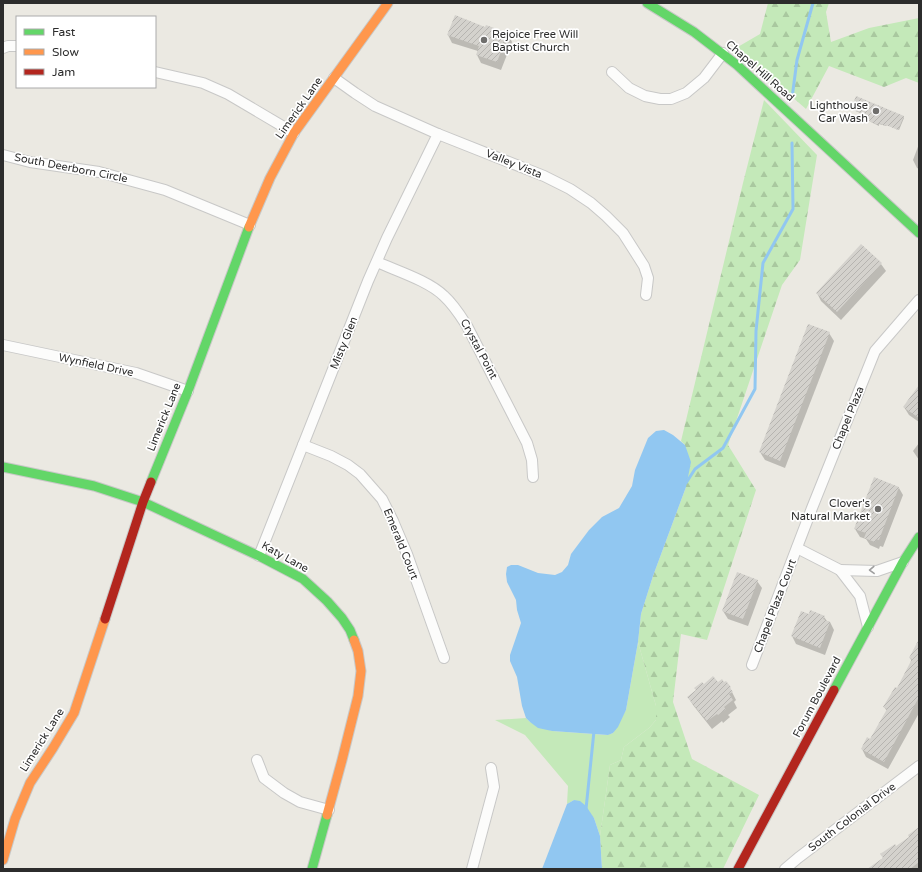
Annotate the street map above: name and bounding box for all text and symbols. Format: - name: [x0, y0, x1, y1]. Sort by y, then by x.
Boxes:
- legend: [16, 16, 156, 88]
- text: Fast: [52, 25, 76, 39]
- place label: Rejoice Free Will Baptist Church: [492, 28, 578, 54]
- marker: Rejoice Free Will Baptist Church: [479, 35, 489, 45]
- street label: Chapel Hill Road: [723, 38, 797, 104]
- text: Slow: [52, 45, 79, 59]
- text: Jam: [52, 65, 75, 79]
- street label: Limerick Lane: [273, 75, 325, 141]
- place label: Lighthouse Car Wash: [810, 99, 868, 125]
- marker: Lighthouse Car Wash: [871, 106, 881, 116]
- street label: Valley Vista: [484, 147, 544, 181]
- street label: South Deerborn Circle: [13, 151, 129, 185]
- street label: Misty Glen: [328, 315, 360, 371]
- street label: Crystal Point: [458, 317, 500, 381]
- street label: Wynfield Drive: [57, 351, 135, 379]
- street label: Limerick Lane: [144, 381, 184, 453]
- street label: Chapel Plaza: [829, 384, 867, 452]
- place label: Clover's Natural Market: [791, 497, 870, 523]
- marker: Clover's Natural Market: [873, 504, 883, 514]
- street label: Emerald Court: [381, 507, 421, 581]
- street label: Katy Lane: [259, 539, 311, 575]
- street label: Chapel Plaza Court: [751, 557, 799, 655]
- one-way arrow: [869, 566, 875, 574]
- street label: Forum Boulevard: [790, 654, 844, 740]
- street label: Limerick Lane: [17, 706, 67, 774]
- street label: South Colonial Drive: [806, 780, 898, 854]

